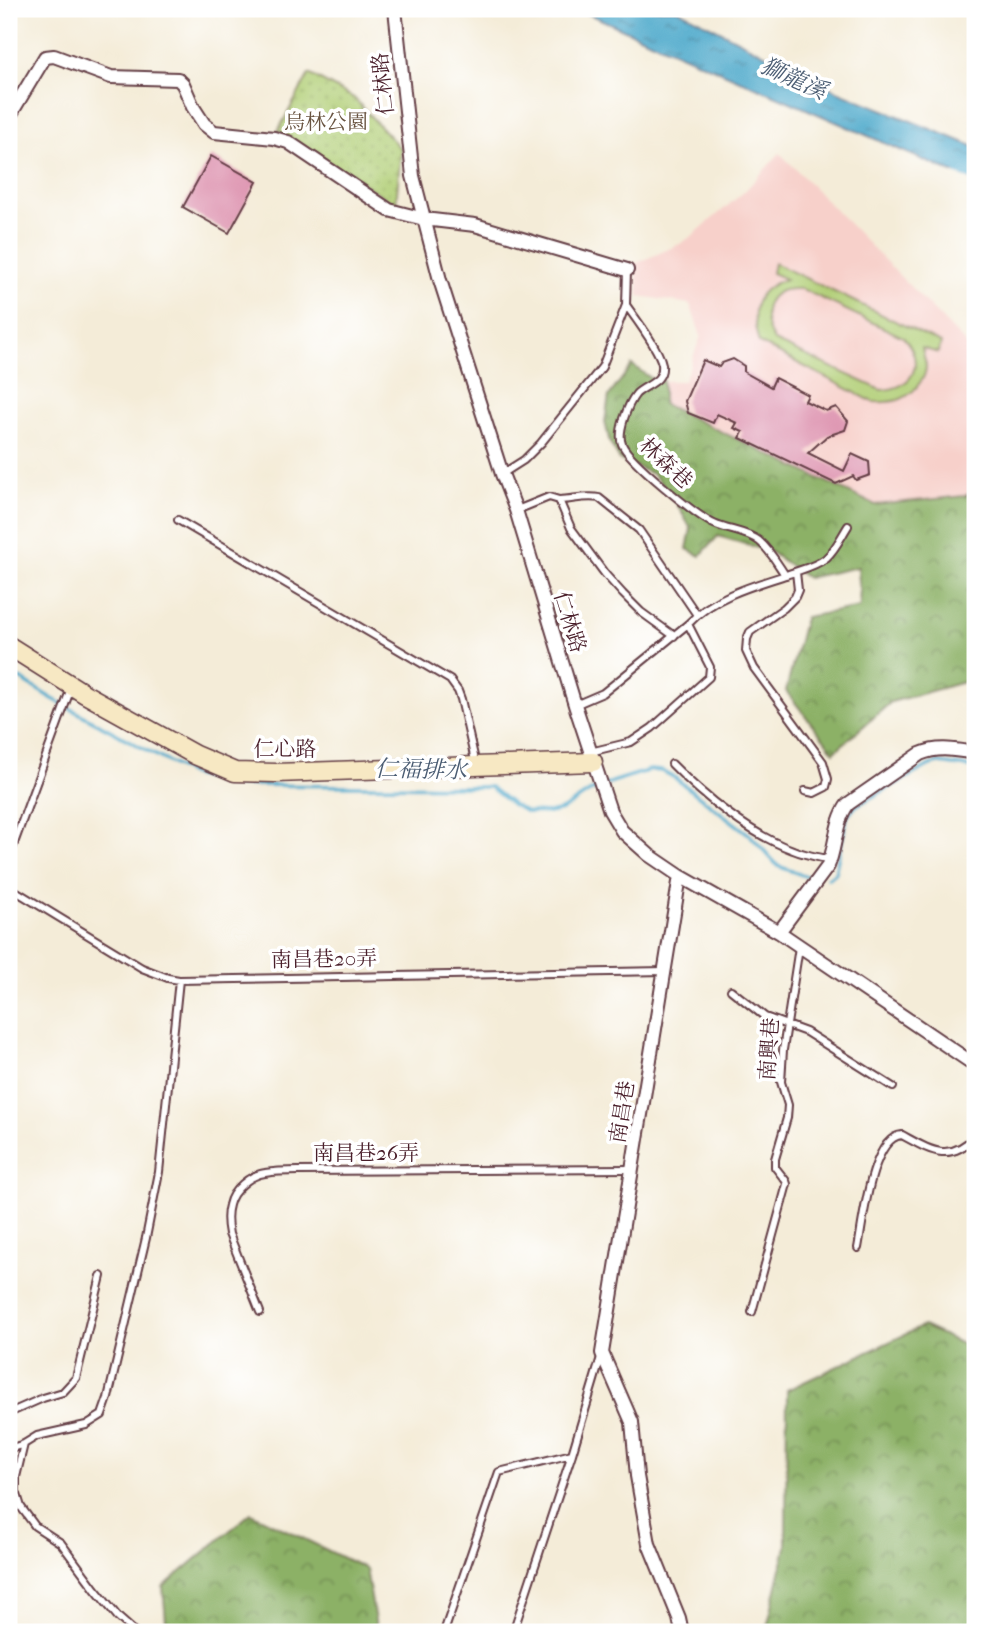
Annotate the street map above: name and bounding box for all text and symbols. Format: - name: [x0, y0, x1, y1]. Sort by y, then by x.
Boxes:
- street label: 仁林路: [368, 51, 398, 117]
- water label: 獅龍溪: [757, 52, 834, 106]
- park label: 烏林公園: [284, 110, 368, 134]
- street label: 林森巷: [635, 433, 697, 493]
- street label: 仁林路: [549, 588, 591, 656]
- street label: 仁心路: [254, 737, 317, 761]
- water label: 仁福排水: [375, 755, 469, 784]
- street label: 南昌巷20弄: [271, 946, 377, 972]
- street label: 南興巷: [755, 1017, 783, 1081]
- street label: 南昌巷: [605, 1079, 639, 1145]
- street label: 南昌巷26弄: [313, 1141, 419, 1165]

